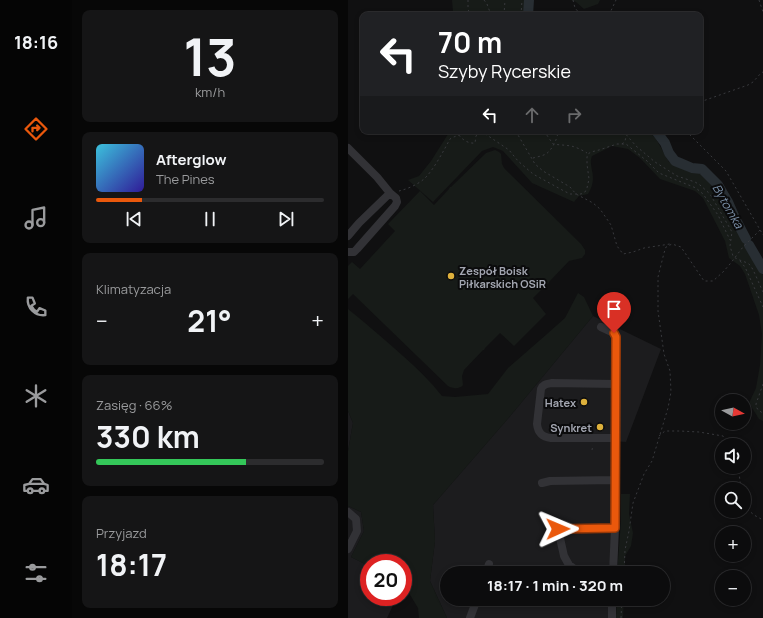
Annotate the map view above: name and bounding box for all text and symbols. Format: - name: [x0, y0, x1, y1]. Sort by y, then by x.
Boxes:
- text: 13: [183, 21, 237, 92]
- text: 70 m: [438, 23, 502, 61]
- icon: left: [372, 28, 424, 80]
- text: 18:16: [14, 30, 58, 54]
- text: Szyby Rycerskie: [438, 59, 571, 83]
- text: km/h: [195, 83, 225, 101]
- icon: left: [479, 104, 501, 126]
- icon: ahead: [521, 104, 543, 126]
- icon: right: [563, 104, 585, 126]
- icon: directions: [22, 115, 50, 143]
- text: Afterglow: [156, 149, 227, 170]
- text: The Pines: [156, 170, 215, 188]
- water label: Bytomka: [708, 181, 748, 232]
- icon: music: [22, 204, 50, 232]
- icon: previous: [123, 208, 145, 230]
- icon: pause: [199, 208, 221, 230]
- icon: next: [275, 208, 297, 230]
- place label: Zespół Boisk Piłkarskich OSiR: [459, 263, 546, 291]
- marker: Zespół Boisk Piłkarskich OSiR: [446, 271, 456, 281]
- text: Klimatyzacja: [96, 280, 171, 298]
- pin: [597, 292, 631, 333]
- icon: phone: [22, 293, 50, 321]
- icon: arrive: [603, 298, 625, 320]
- text: 21°: [187, 300, 232, 341]
- text: −: [96, 306, 108, 336]
- text: +: [311, 306, 324, 336]
- icon: climate: [22, 382, 50, 410]
- north arrow: [715, 394, 751, 430]
- map controls: [715, 394, 751, 606]
- place label: Hatex: [545, 395, 576, 410]
- text: Zasięg · 66%: [96, 396, 172, 414]
- marker: Hatex: [579, 397, 589, 407]
- text: 330 km: [96, 416, 200, 457]
- place label: Synkret: [550, 420, 592, 435]
- marker: Synkret: [595, 422, 605, 432]
- button: sound: [715, 438, 751, 474]
- icon: car: [22, 471, 50, 499]
- button: search: [715, 482, 751, 518]
- position arrow: [537, 508, 579, 550]
- text: Przyjazd: [96, 524, 147, 542]
- button: +: [715, 526, 751, 562]
- text: 18:17: [96, 544, 167, 585]
- speed limit sign: 20: [360, 554, 412, 606]
- icon: filters: [22, 559, 50, 587]
- button: −: [715, 570, 751, 606]
- text: 18:17 · 1 min · 320 m: [487, 575, 623, 596]

